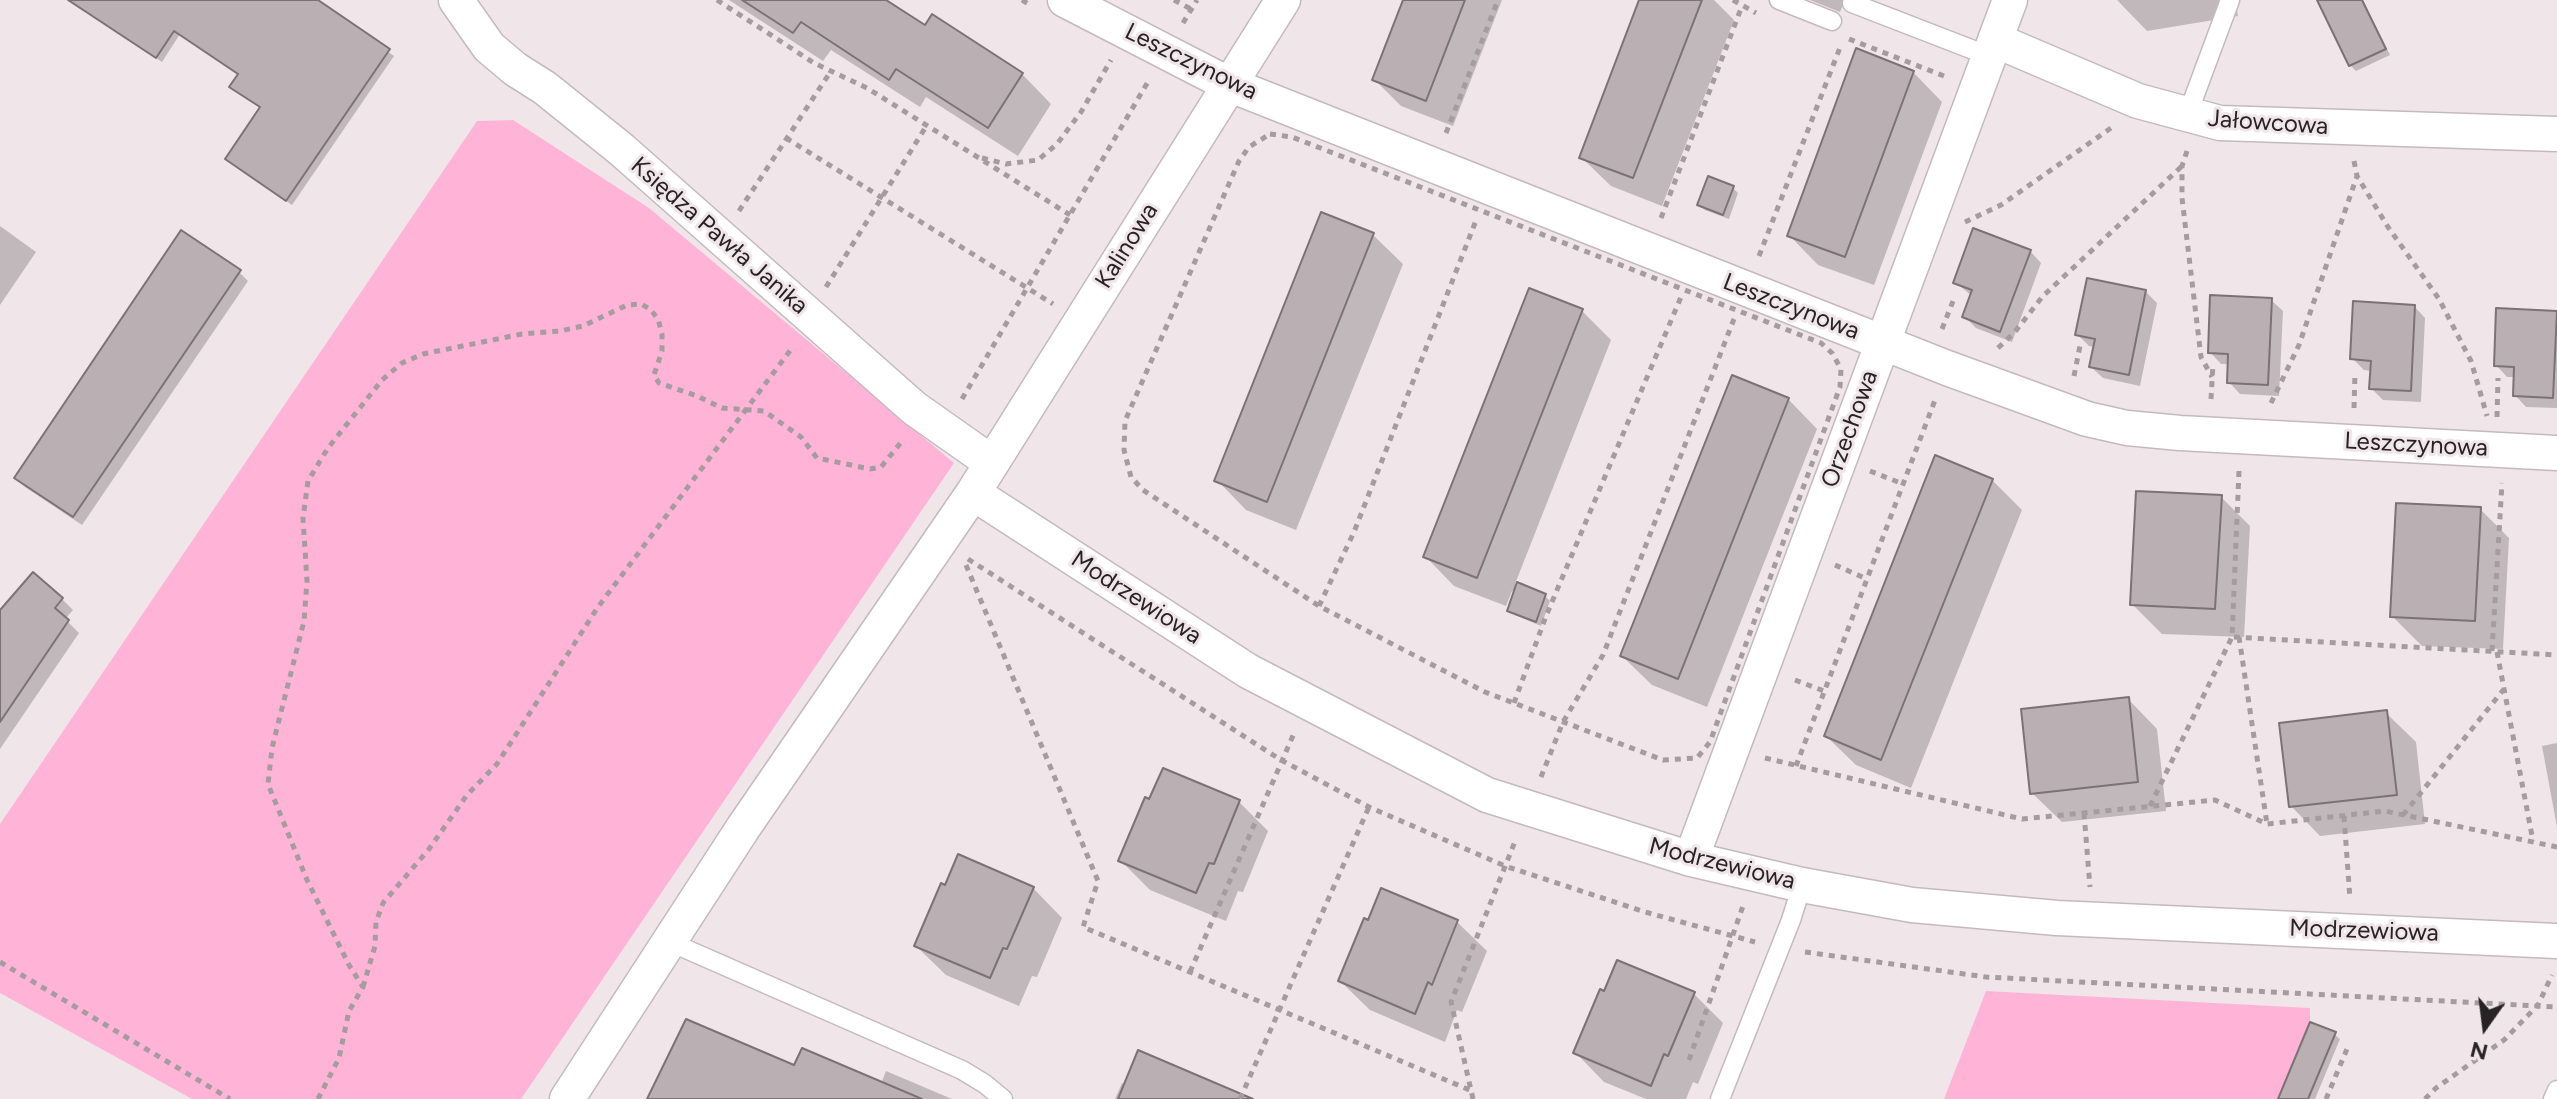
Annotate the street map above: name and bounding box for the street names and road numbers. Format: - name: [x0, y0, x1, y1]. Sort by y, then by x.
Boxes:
- street label: Leszczynowa: [1120, 18, 1262, 106]
- street label: Jałowcowa: [2207, 104, 2329, 142]
- street label: Księdza Pawła Janika: [625, 151, 813, 321]
- street label: Kalinowa: [1090, 198, 1164, 294]
- street label: Leszczynowa: [1719, 268, 1863, 346]
- street label: Orzechowa: [1816, 367, 1884, 491]
- street label: Leszczynowa: [2343, 427, 2489, 463]
- street label: Modrzewiowa: [1065, 545, 1207, 651]
- street label: Modrzewiowa: [1646, 832, 1798, 896]
- street label: Modrzewiowa: [2289, 914, 2439, 948]

